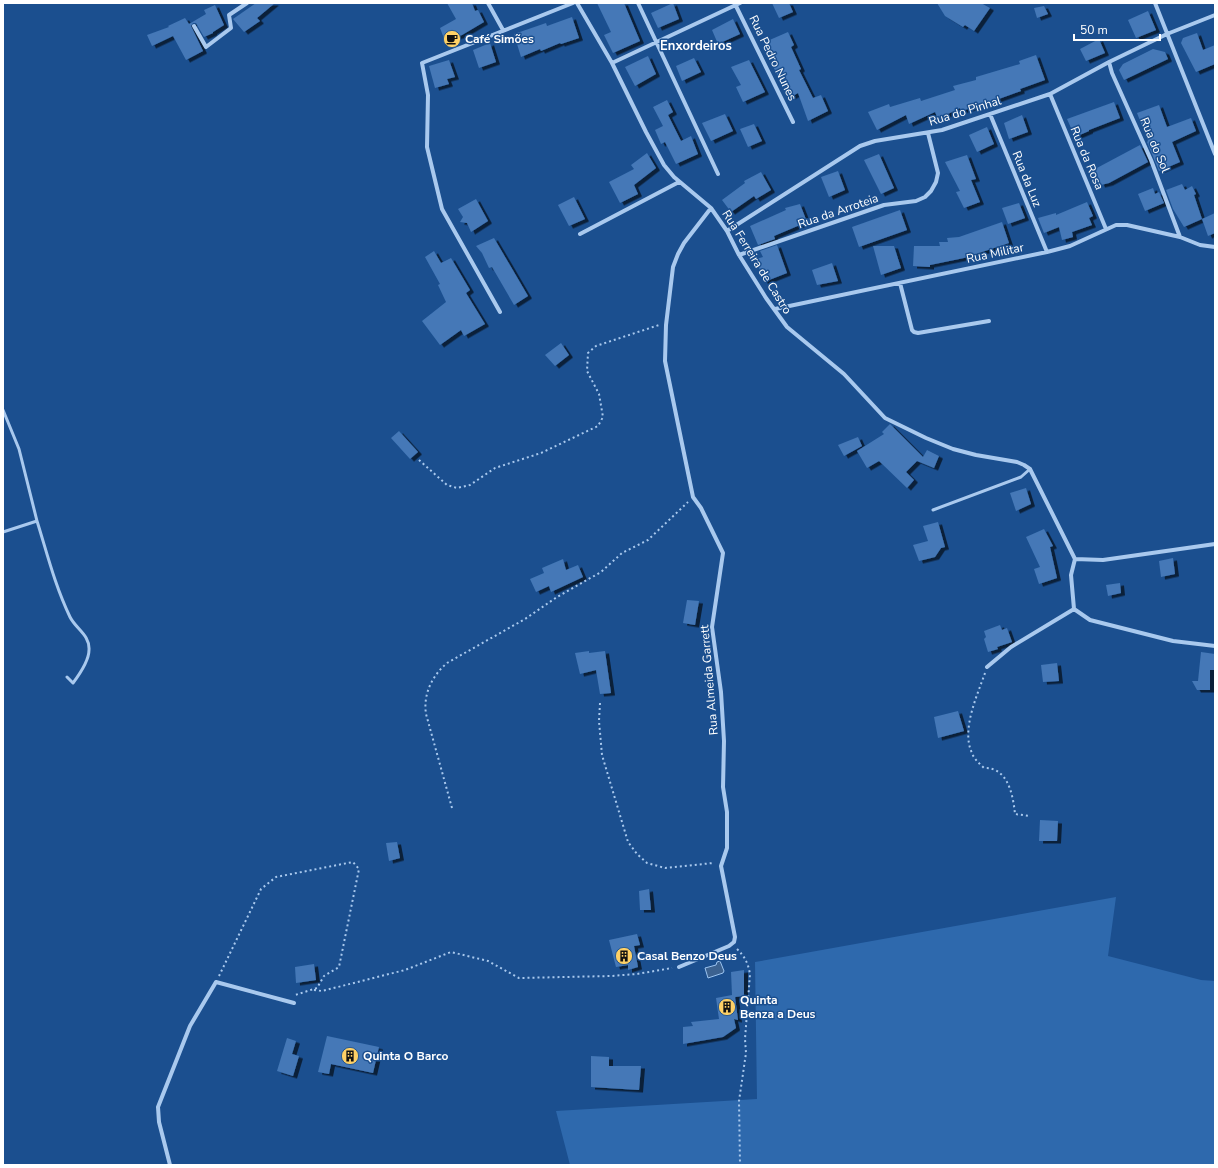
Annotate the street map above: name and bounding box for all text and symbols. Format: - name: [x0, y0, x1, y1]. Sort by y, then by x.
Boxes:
- street label: Rua Pedro Nunes: [745, 12, 801, 104]
- scale bar: [1074, 16, 1160, 42]
- text: 50 m: [1080, 22, 1108, 38]
- cafe icon: Café Simões: [442, 29, 462, 49]
- place label: Café Simões: [465, 31, 534, 47]
- district label: Enxordeiros: [660, 37, 732, 55]
- street label: Rua do Pinhal: [927, 92, 1004, 130]
- street label: Rua do Sol: [1136, 115, 1174, 175]
- street label: Rua da Rosa: [1066, 124, 1108, 192]
- street label: Rua da Luz: [1008, 148, 1046, 210]
- street label: Rua da Arroteia: [796, 190, 880, 232]
- street label: Rua Ferreira de Castro: [718, 207, 796, 317]
- street label: Rua Militar: [965, 239, 1026, 267]
- street label: Rua Almeida Garrett: [696, 623, 722, 736]
- building icon: Casal Benzo Deus: [614, 946, 634, 966]
- place label: Casal Benzo Deus: [637, 948, 737, 964]
- place label: Quinta Benza a Deus: [740, 992, 816, 1022]
- building icon: Quinta Benza a Deus: [717, 997, 737, 1017]
- building icon: Quinta O Barco: [340, 1046, 360, 1066]
- place label: Quinta O Barco: [363, 1048, 448, 1064]

